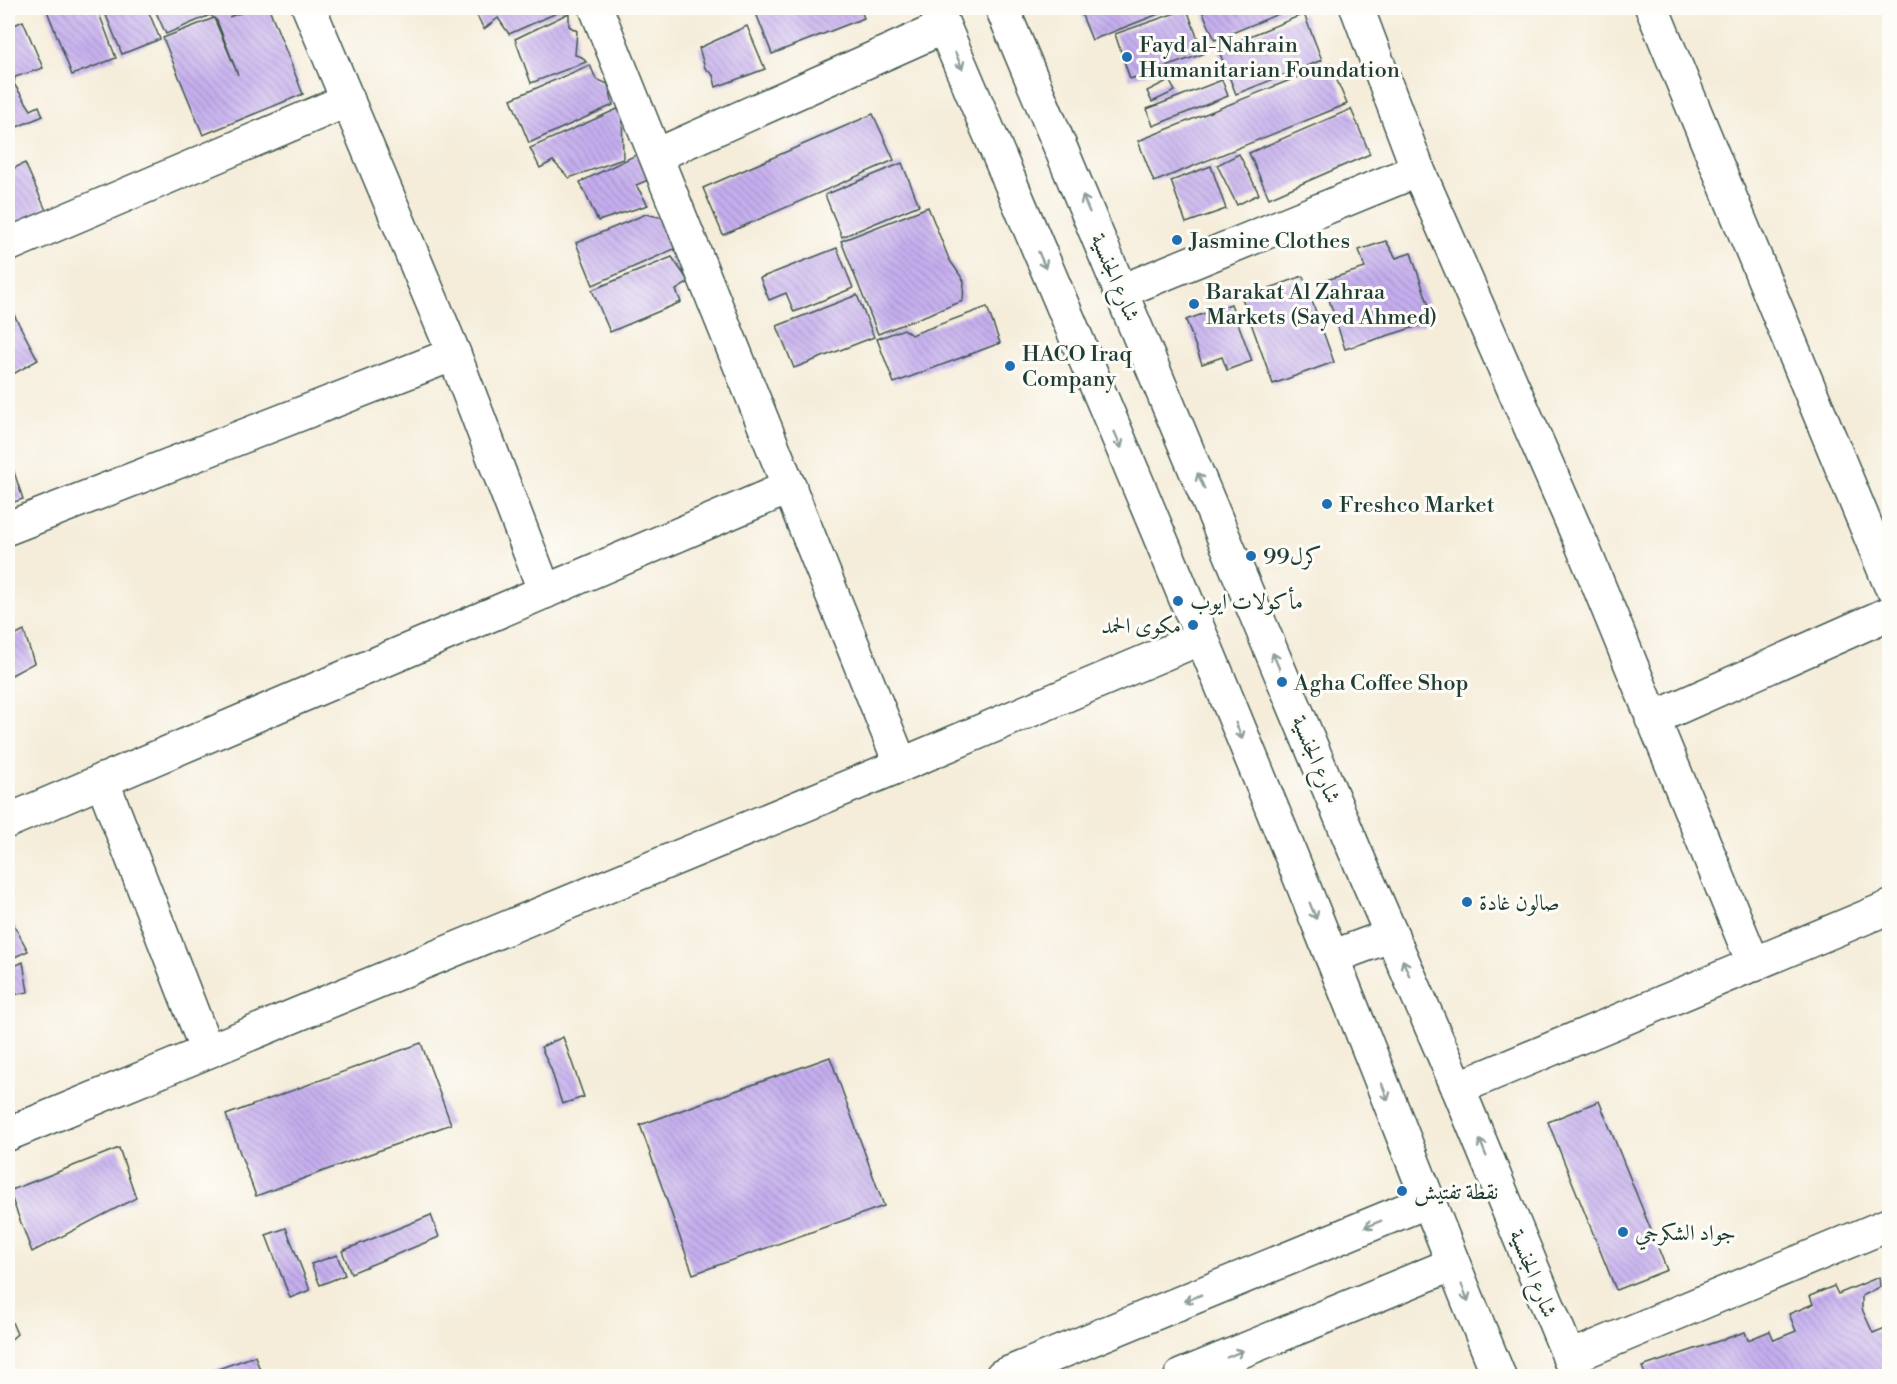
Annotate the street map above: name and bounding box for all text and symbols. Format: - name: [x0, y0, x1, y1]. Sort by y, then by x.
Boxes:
- place label: Fayd al-Nahrain Humanitarian Foundation: [1139, 32, 1400, 84]
- marker: Fayd al-Nahrain Humanitarian Foundation: [1120, 50, 1134, 64]
- one-way arrow: [954, 52, 965, 70]
- one-way arrow: [1079, 196, 1091, 214]
- place label: Jasmine Clothes: [1188, 228, 1350, 255]
- street label: شارع الجنسية: [1080, 230, 1145, 327]
- marker: Jasmine Clothes: [1170, 233, 1184, 247]
- one-way arrow: [1037, 251, 1049, 269]
- place label: Barakat Al Zahraa Markets (Sayed Ahmed): [1205, 279, 1437, 331]
- marker: Barakat Al Zahraa Markets (Sayed Ahmed): [1187, 297, 1201, 311]
- place label: HACO Iraq Company: [1022, 341, 1132, 393]
- marker: HACO Iraq Company: [1003, 359, 1017, 373]
- one-way arrow: [1113, 431, 1124, 449]
- one-way arrow: [1195, 472, 1206, 491]
- place label: Freshco Market: [1339, 492, 1495, 519]
- marker: Freshco Market: [1320, 497, 1334, 511]
- place label: كرل99: [1263, 544, 1321, 571]
- marker: كرل99: [1244, 549, 1258, 563]
- place label: مأكولات ايوب: [1190, 586, 1303, 616]
- marker: مأكولات ايوب: [1171, 594, 1185, 608]
- place label: مكوى الحمد: [1101, 613, 1181, 640]
- marker: مكوى الحمد: [1186, 618, 1200, 632]
- one-way arrow: [1270, 652, 1281, 671]
- place label: Agha Coffee Shop: [1293, 670, 1468, 697]
- marker: Agha Coffee Shop: [1275, 675, 1289, 689]
- street label: شارع الجنسية: [1281, 712, 1346, 809]
- one-way arrow: [1234, 721, 1245, 739]
- place label: صالون غادة: [1479, 890, 1560, 917]
- marker: صالون غادة: [1460, 895, 1474, 909]
- one-way arrow: [1308, 901, 1319, 920]
- one-way arrow: [1400, 960, 1411, 978]
- one-way arrow: [1380, 1083, 1391, 1101]
- one-way arrow: [1477, 1139, 1488, 1157]
- place label: نقطة تفتيش: [1414, 1179, 1498, 1207]
- marker: نقطة تفتيش: [1395, 1184, 1409, 1198]
- one-way arrow: [1365, 1219, 1383, 1230]
- place label: جواد الشكرجي: [1635, 1220, 1736, 1251]
- street label: شارع الجنسية: [1499, 1225, 1563, 1323]
- marker: جواد الشكرجي: [1616, 1225, 1630, 1239]
- one-way arrow: [1460, 1283, 1471, 1302]
- one-way arrow: [1184, 1293, 1203, 1304]
- one-way arrow: [1225, 1348, 1244, 1359]

